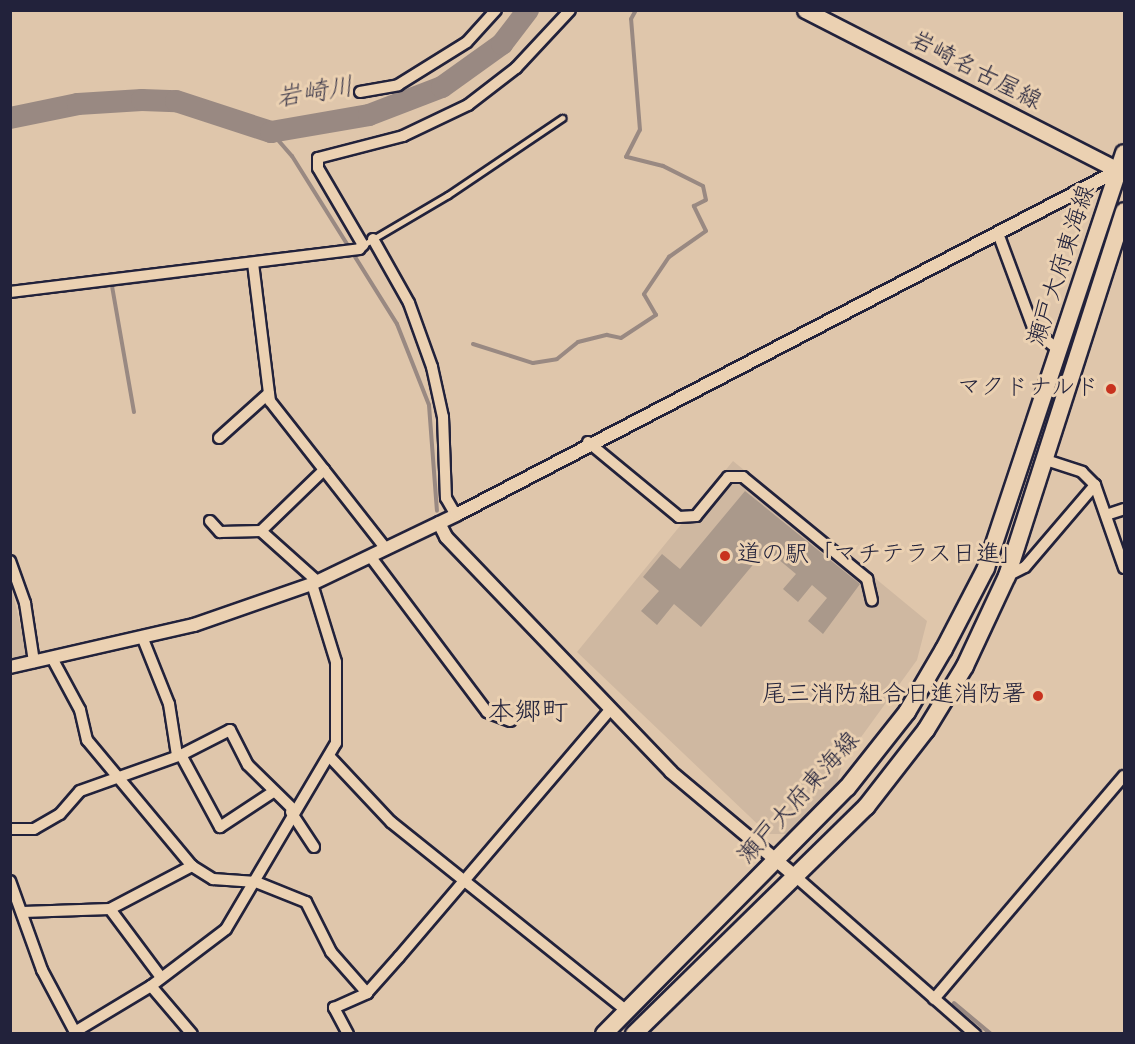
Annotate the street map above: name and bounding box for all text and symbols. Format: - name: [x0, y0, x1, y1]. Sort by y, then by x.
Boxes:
- street label: 岩崎名古屋線: [904, 26, 1046, 118]
- water label: 岩崎川: [274, 73, 356, 117]
- street label: 瀬戸大府東海線: [1023, 182, 1103, 350]
- place label: マクドナルド: [955, 375, 1099, 403]
- marker: マクドナルド: [1104, 382, 1118, 396]
- place label: 道の駅「マチテラス日進」: [737, 542, 1025, 570]
- marker: 道の駅「マチテラス日進」: [718, 549, 732, 563]
- place label: 尾三消防組合日進消防署: [762, 682, 1026, 710]
- marker: 尾三消防組合日進消防署: [1031, 689, 1045, 703]
- district label: 本郷町: [488, 698, 568, 730]
- street label: 瀬戸大府東海線: [733, 727, 867, 871]

